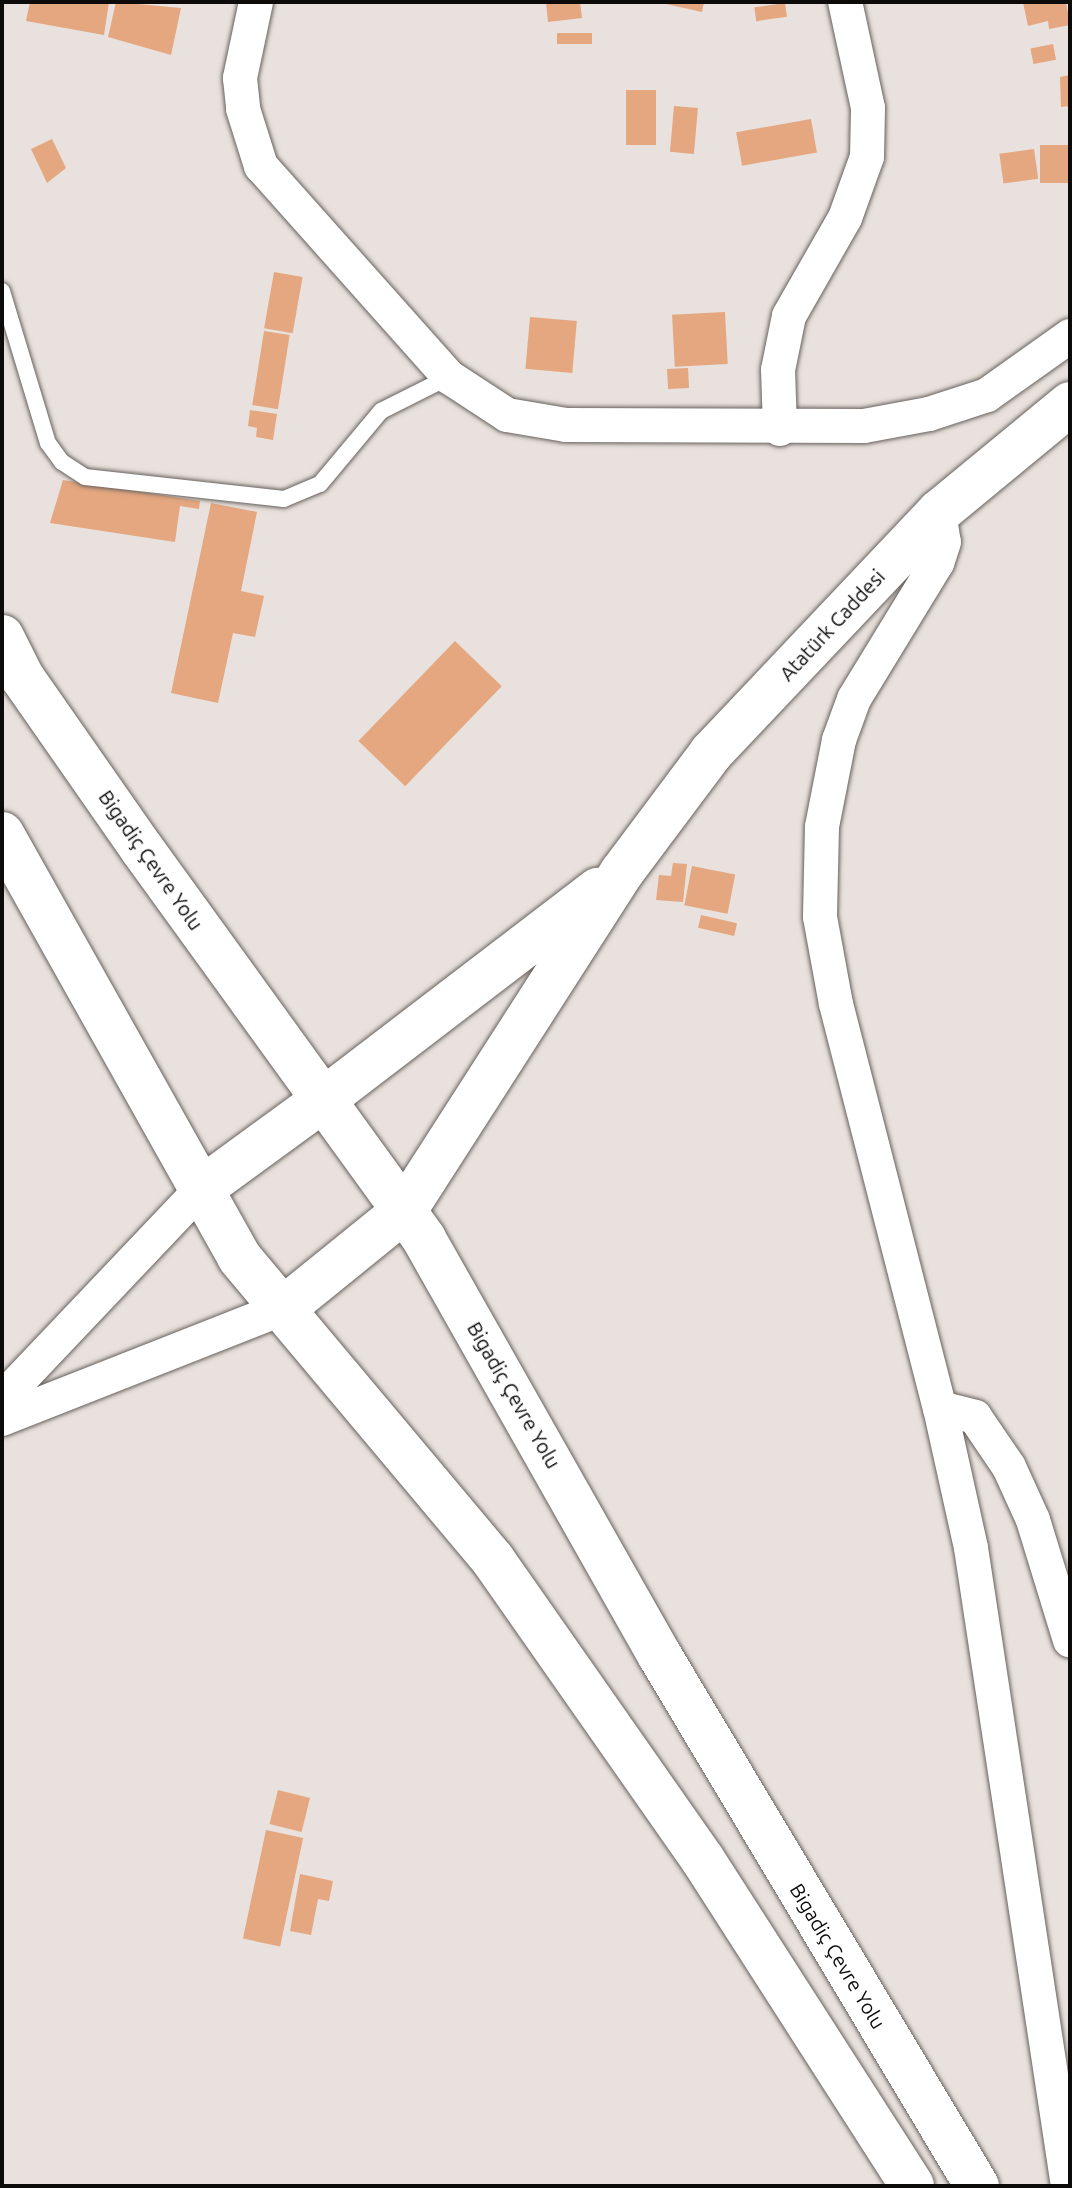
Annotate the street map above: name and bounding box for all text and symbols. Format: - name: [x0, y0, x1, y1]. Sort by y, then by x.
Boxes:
- street label: Atatürk Caddesi: [774, 564, 890, 686]
- street label: Bigadiç Çevre Yolu: [94, 786, 208, 934]
- street label: Bigadiç Çevre Yolu: [462, 1318, 566, 1472]
- street label: Bigadiç Çevre Yolu: [785, 1879, 891, 2033]

